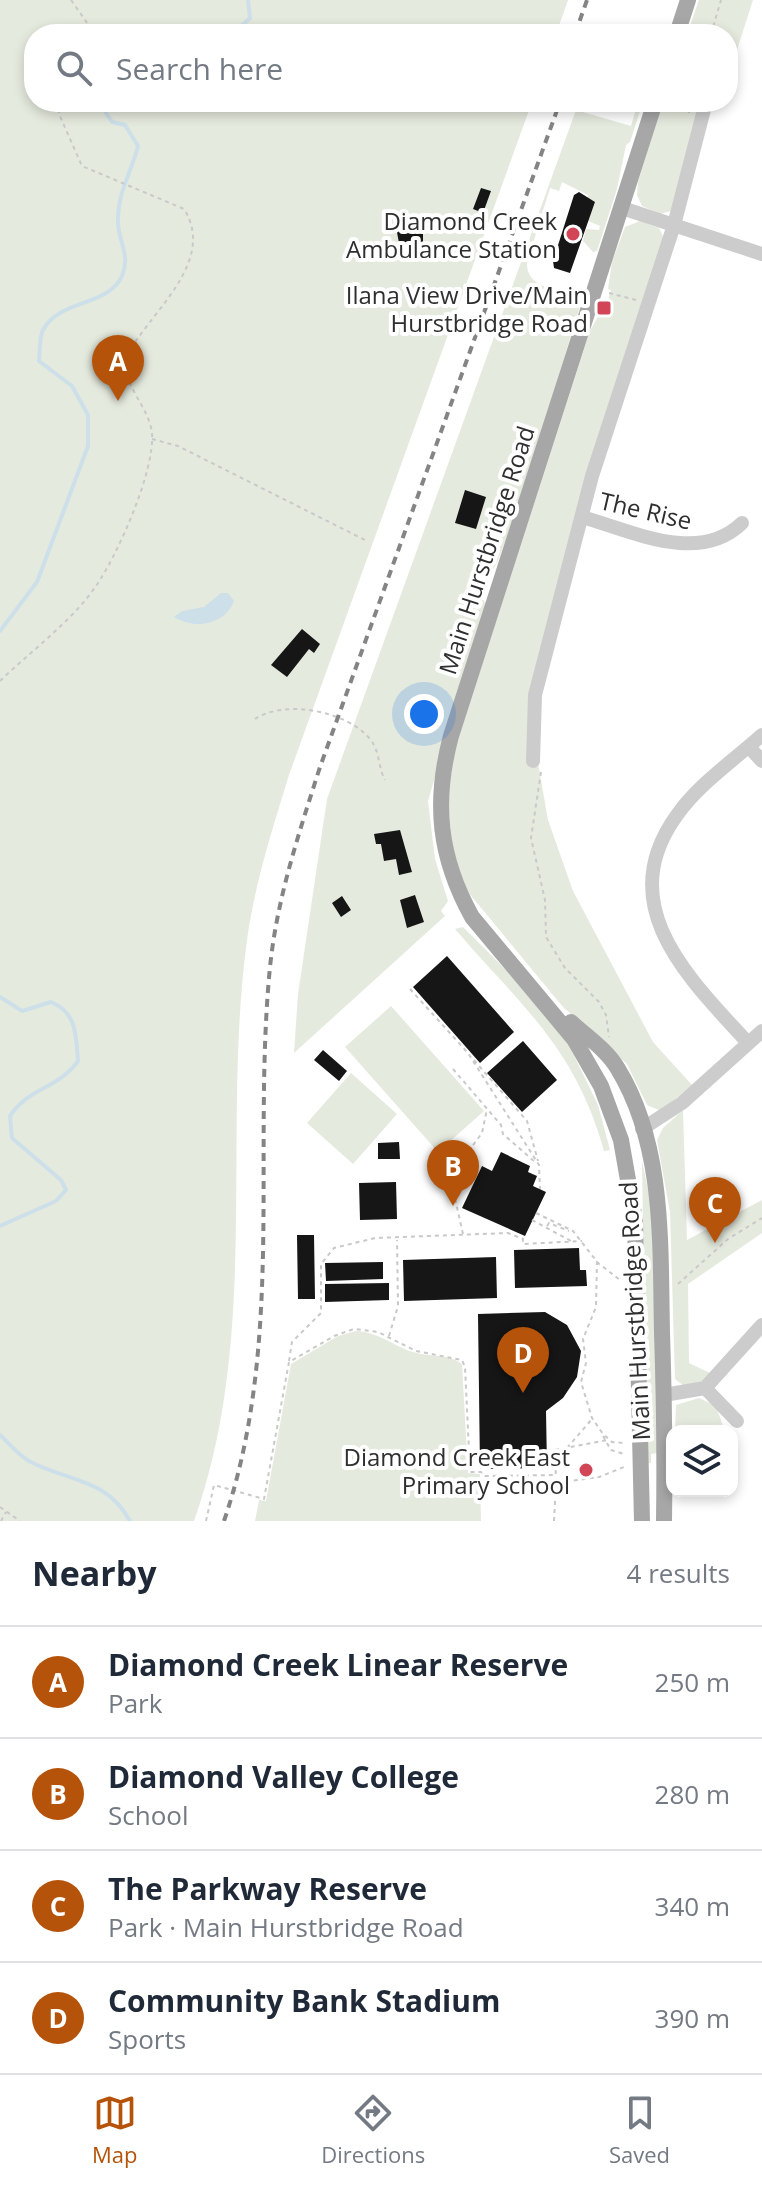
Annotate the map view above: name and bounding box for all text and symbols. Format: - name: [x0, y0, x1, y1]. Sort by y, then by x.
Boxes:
- search box: [24, 24, 738, 112]
- icon: search: [52, 46, 96, 90]
- text: Search here: [116, 48, 283, 89]
- place label: Diamond Creek Ambulance Station: [346, 204, 557, 265]
- marker: Diamond Creek Ambulance Station: [564, 225, 582, 243]
- place label: Ilana View Drive/Main Hurstbridge Road: [346, 278, 588, 339]
- marker: Ilana View Drive/Main Hurstbridge Road: [595, 299, 613, 317]
- pin: A: [92, 335, 144, 401]
- street label: Main Hurstbridge Road: [430, 422, 542, 678]
- street label: The Rise: [597, 483, 695, 537]
- your location: [404, 694, 444, 734]
- pin: B: [427, 1140, 479, 1206]
- pin: C: [689, 1177, 741, 1243]
- street label: Main Hurstbridge Road: [611, 1181, 657, 1441]
- pin: D: [497, 1327, 549, 1393]
- map controls: [666, 1425, 738, 1497]
- button: layers: [666, 1425, 738, 1497]
- place label: Diamond Creek East Primary School: [344, 1440, 570, 1501]
- marker: Diamond Creek East Primary School: [577, 1461, 595, 1479]
- text: Nearby: [32, 1550, 157, 1596]
- text: 4 results: [627, 1555, 730, 1591]
- text: Diamond Creek Linear Reserve: [108, 1644, 568, 1685]
- text: A: [49, 1664, 67, 1700]
- text: 250 m: [655, 1664, 730, 1700]
- text: Park: [108, 1685, 162, 1721]
- text: Diamond Valley College: [108, 1756, 459, 1797]
- text: B: [49, 1776, 67, 1812]
- text: 280 m: [655, 1776, 730, 1812]
- text: School: [108, 1797, 189, 1833]
- text: The Parkway Reserve: [108, 1868, 427, 1909]
- text: C: [50, 1888, 66, 1924]
- text: 340 m: [655, 1888, 730, 1924]
- text: Park · Main Hurstbridge Road: [108, 1909, 464, 1945]
- text: Community Bank Stadium: [108, 1980, 500, 2021]
- text: D: [48, 2000, 68, 2036]
- text: 390 m: [655, 2000, 730, 2036]
- text: Sports: [108, 2021, 186, 2057]
- tab: Map: [92, 2091, 137, 2169]
- tab: Directions: [321, 2091, 425, 2169]
- tab: Saved: [609, 2091, 670, 2169]

